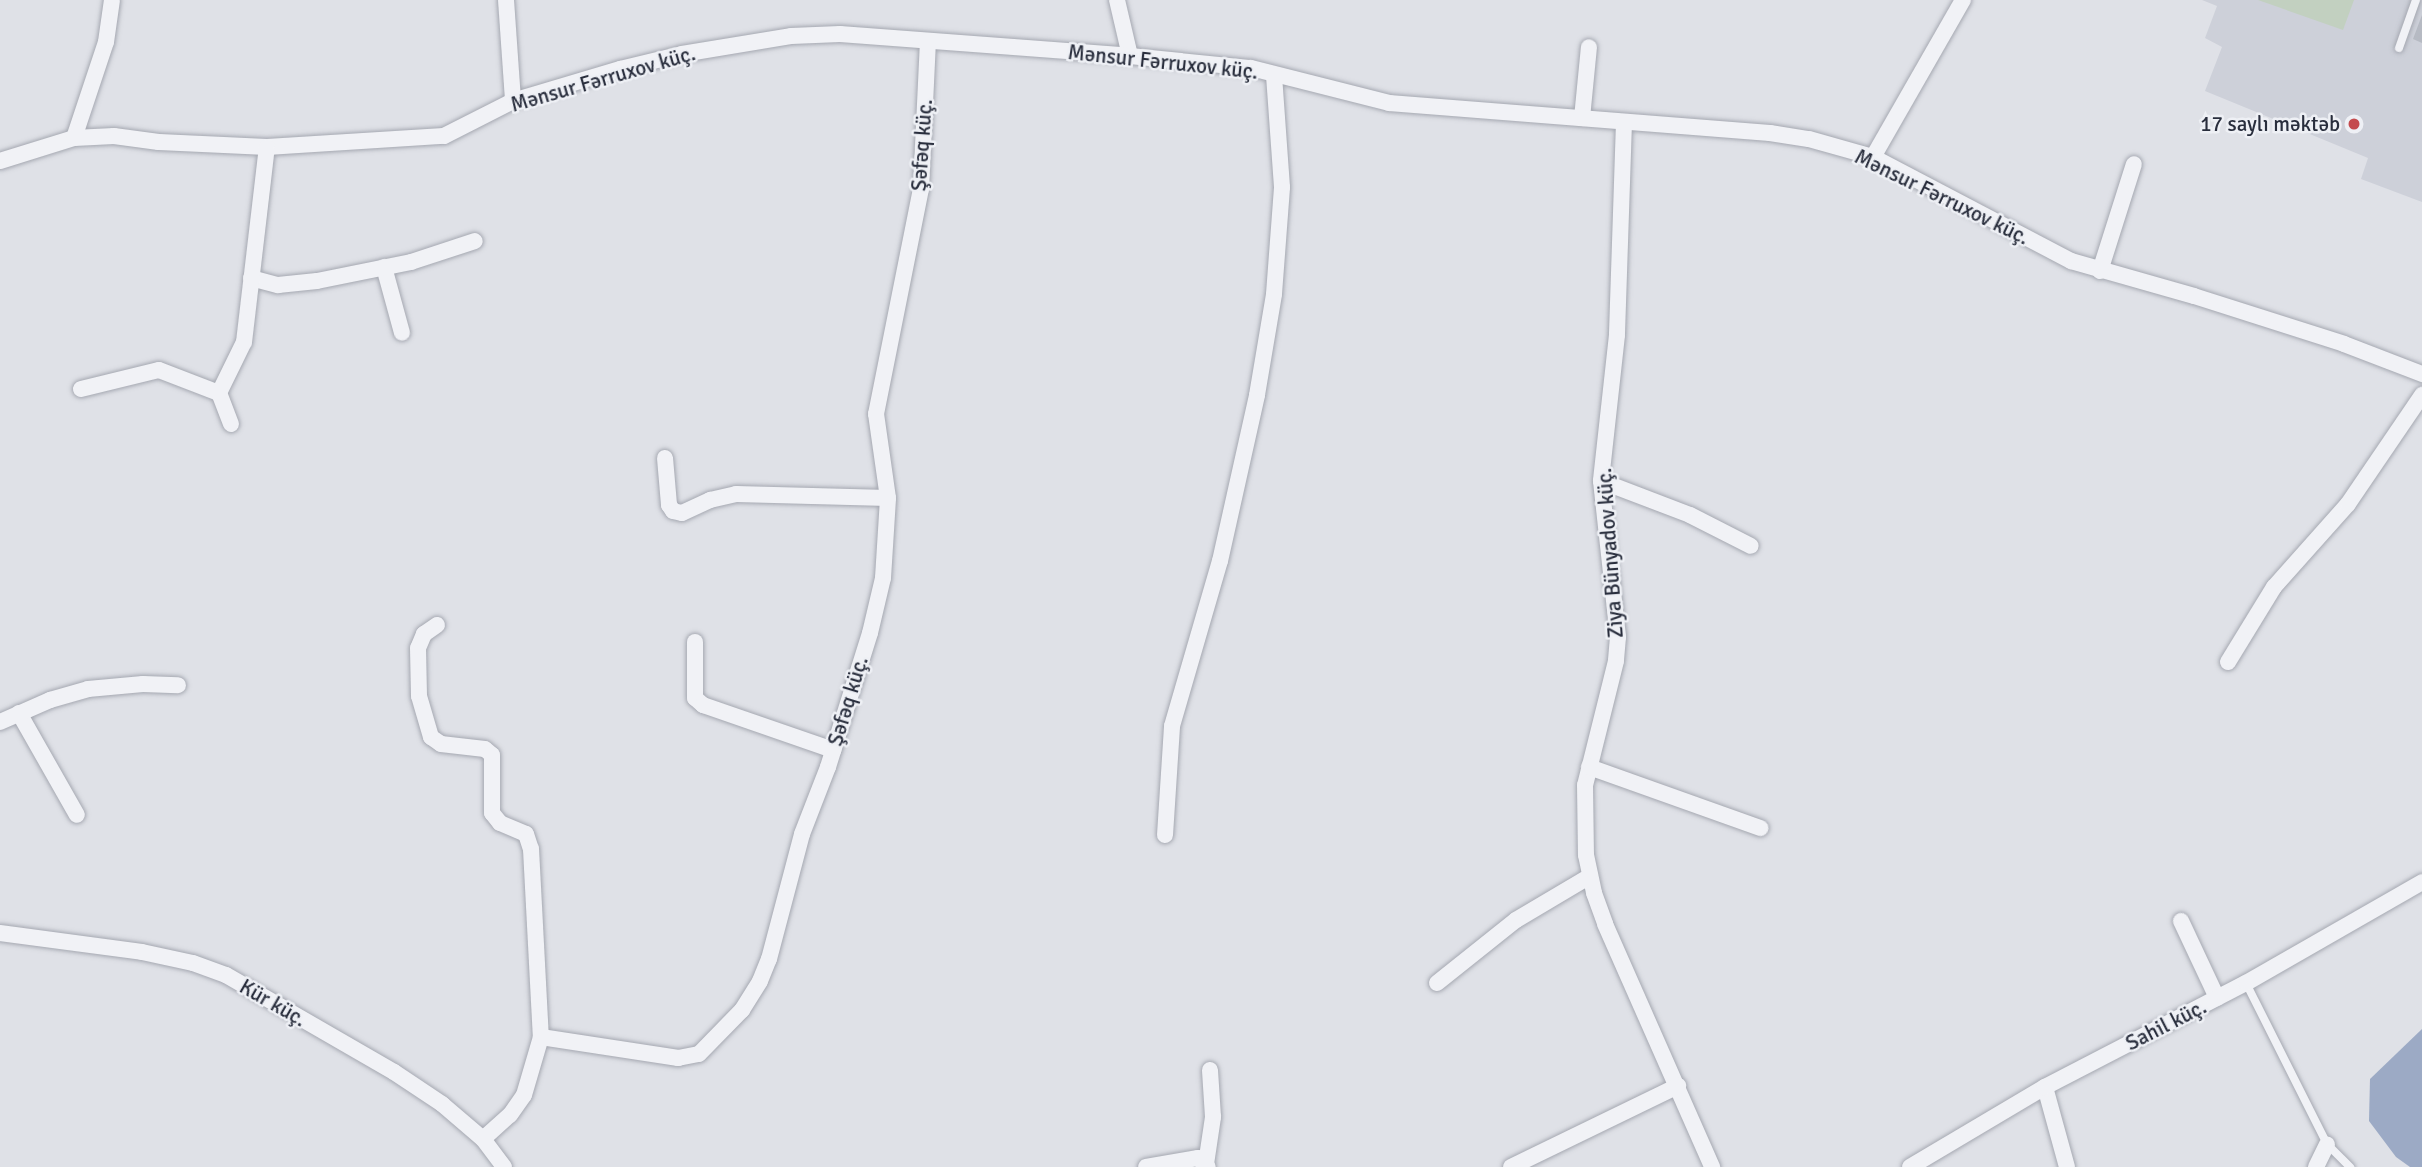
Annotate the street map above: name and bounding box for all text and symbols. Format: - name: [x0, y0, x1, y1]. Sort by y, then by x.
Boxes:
- street label: Mənsur Fərruxov küç.: [1067, 39, 1259, 85]
- street label: Mənsur Fərruxov küç.: [508, 41, 698, 117]
- street label: Şəfəq küç.: [906, 98, 938, 192]
- place label: 17 saylı məktəb: [2200, 111, 2340, 137]
- marker: 17 saylı məktəb: [2346, 116, 2362, 132]
- street label: Mənsur Fərruxov küç.: [1851, 144, 2033, 250]
- street label: Ziya Bünyadov küç.: [1591, 467, 1629, 639]
- street label: Şəfəq küç.: [822, 653, 874, 749]
- street label: Kür küç.: [235, 974, 311, 1032]
- street label: Sahil küç.: [2121, 994, 2211, 1056]

